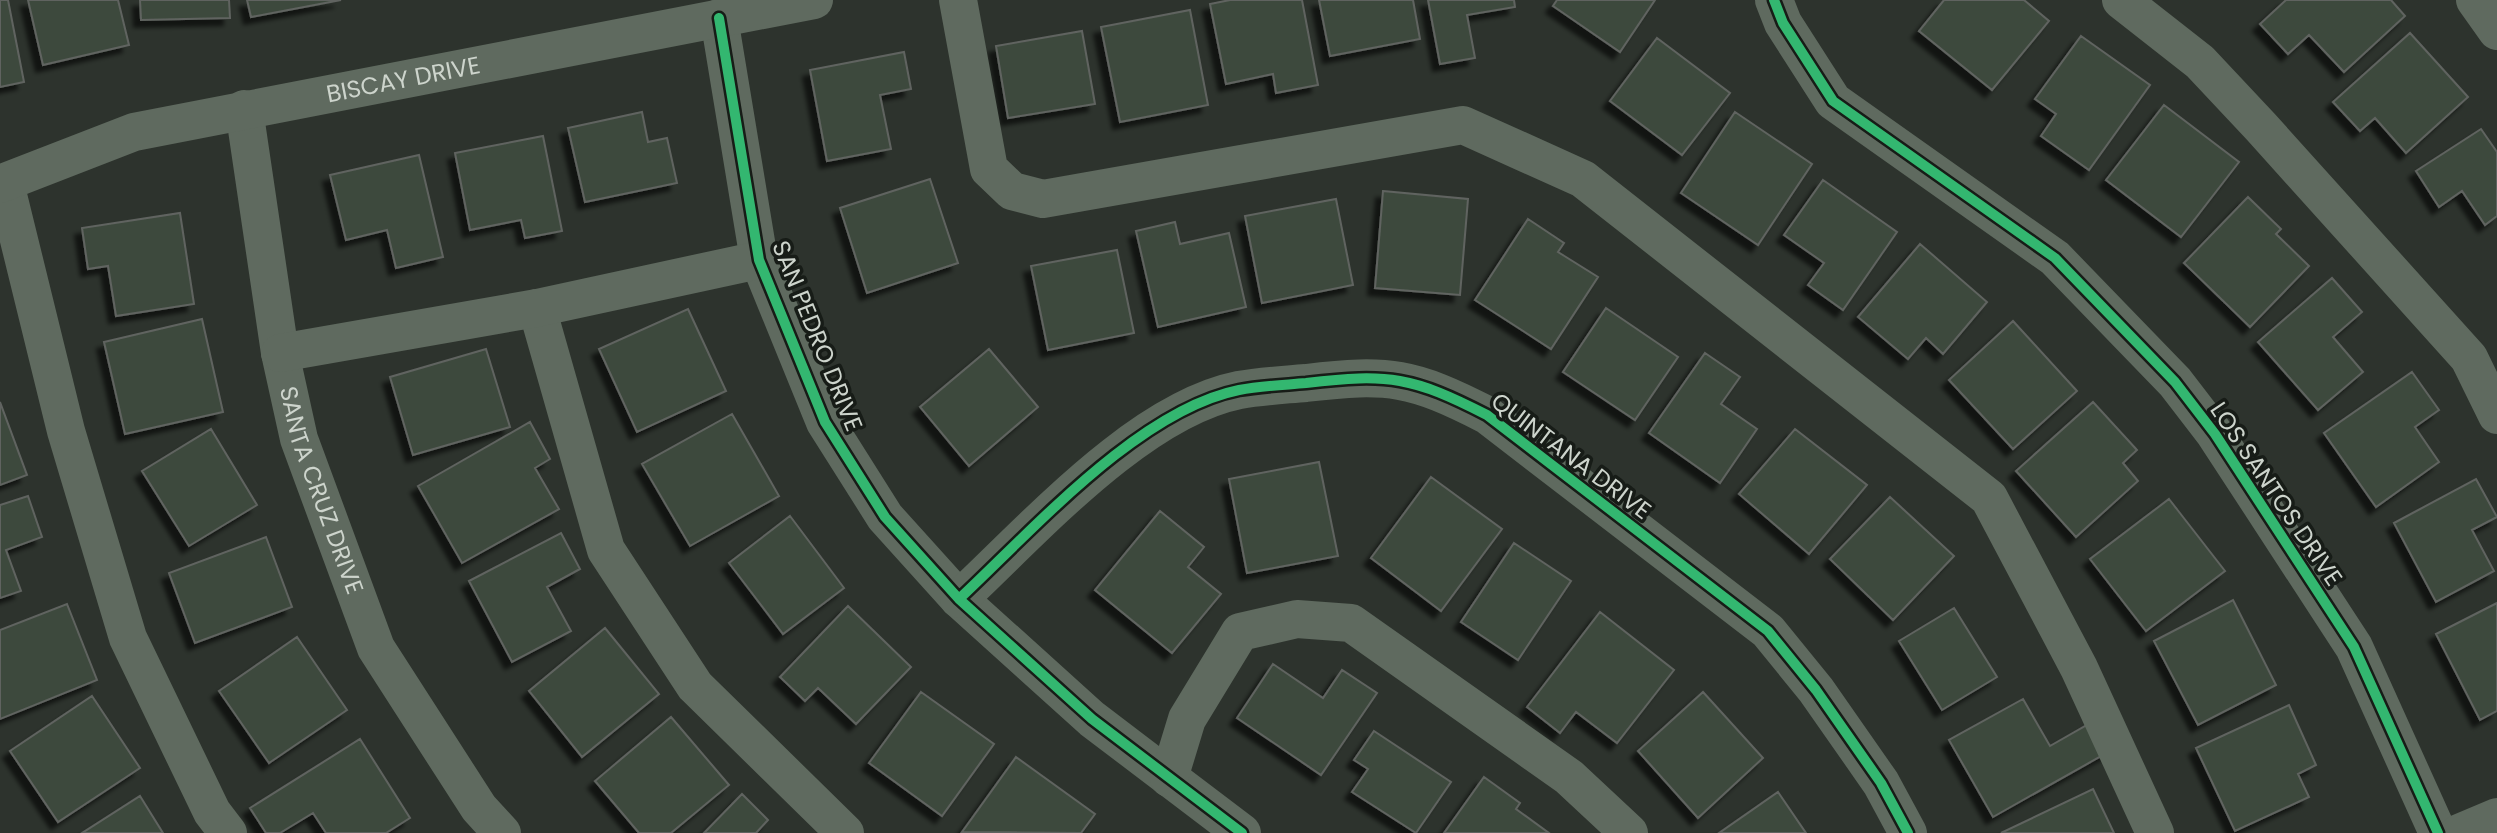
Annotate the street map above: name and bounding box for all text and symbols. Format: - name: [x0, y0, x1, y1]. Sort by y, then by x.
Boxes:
- street label: BISCAY DRIVE: [323, 48, 483, 110]
- street label: SAN PEDRO DRIVE: [764, 236, 871, 436]
- street label: SANTA CRUZ DRIVE: [272, 383, 372, 598]
- street label: QUINTANA DRIVE: [1484, 384, 1658, 527]
- street label: LOS SANTOS DRIVE: [2203, 395, 2350, 592]

